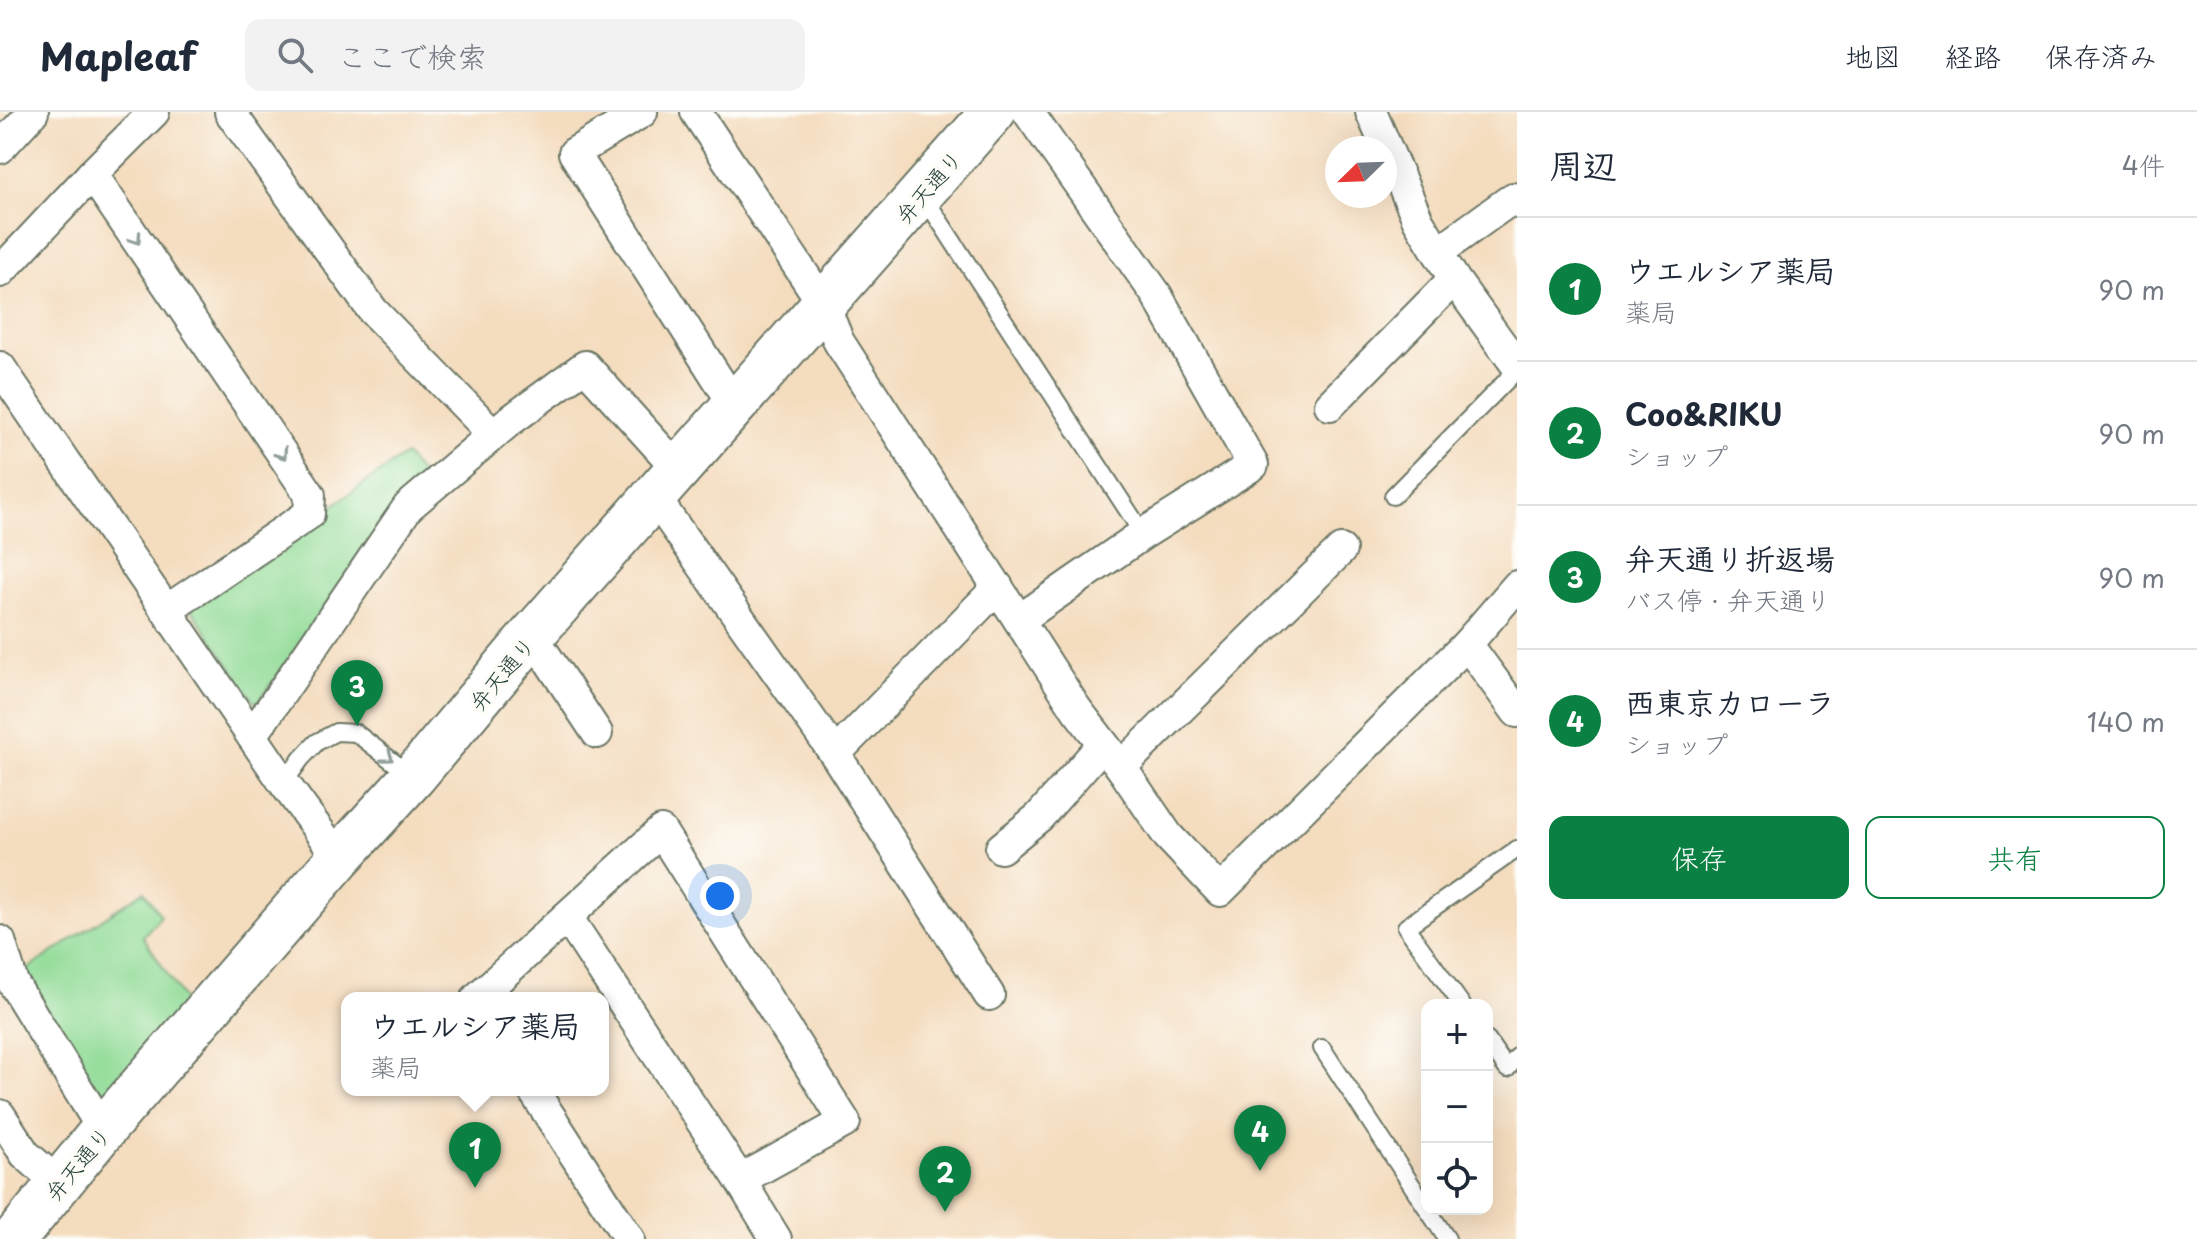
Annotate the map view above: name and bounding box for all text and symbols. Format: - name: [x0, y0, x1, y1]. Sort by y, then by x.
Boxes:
- search box: [245, 19, 805, 91]
- text: Mapleaf: [40, 27, 197, 84]
- icon: search: [273, 33, 317, 77]
- text: ここで検索: [337, 33, 487, 78]
- text: 地図: [1845, 34, 1901, 77]
- text: 経路: [1945, 34, 2001, 77]
- text: 保存済み: [2045, 34, 2157, 77]
- north arrow: [1325, 136, 1397, 208]
- text: 周辺: [1549, 138, 1617, 190]
- street label: 弁天通り: [887, 142, 969, 230]
- text: 4件: [2122, 145, 2165, 184]
- one-way arrow: [126, 230, 141, 244]
- text: ウエルシア薬局: [1625, 247, 1836, 292]
- text: 1: [1569, 270, 1581, 309]
- text: 90 m: [2098, 270, 2165, 309]
- text: 薬局: [1625, 292, 1677, 331]
- text: Coo&RIKU: [1625, 391, 1782, 436]
- text: 2: [1566, 414, 1584, 453]
- text: 90 m: [2098, 414, 2165, 453]
- text: ショップ: [1625, 436, 1728, 475]
- one-way arrow: [272, 445, 287, 459]
- text: 弁天通り折返場: [1625, 535, 1835, 580]
- text: 3: [1566, 558, 1584, 597]
- text: 90 m: [2098, 558, 2165, 597]
- text: バス停 · 弁天通り: [1625, 580, 1831, 619]
- street label: 弁天通り: [460, 629, 542, 717]
- pin: 3: [331, 660, 383, 726]
- text: 西東京カローラ: [1625, 679, 1835, 724]
- text: 4: [1566, 702, 1584, 741]
- text: 140 m: [2087, 702, 2165, 741]
- text: ショップ: [1625, 724, 1728, 763]
- one-way arrow: [379, 748, 393, 762]
- button: 保存: [1549, 816, 1849, 899]
- button: 共有: [1865, 816, 2165, 899]
- your location: [700, 876, 740, 916]
- popup: [341, 992, 609, 1096]
- map controls: [1421, 999, 1493, 1215]
- button: +: [1421, 999, 1493, 1071]
- text: ウエルシア薬局: [370, 1002, 580, 1047]
- text: 薬局: [370, 1047, 422, 1086]
- button: −: [1421, 1071, 1493, 1143]
- pin: 4: [1234, 1105, 1286, 1171]
- street label: 弁天通り: [36, 1119, 118, 1207]
- pin: 1: [449, 1122, 501, 1188]
- button: locate: [1421, 1143, 1493, 1215]
- pin: 2: [919, 1146, 971, 1212]

